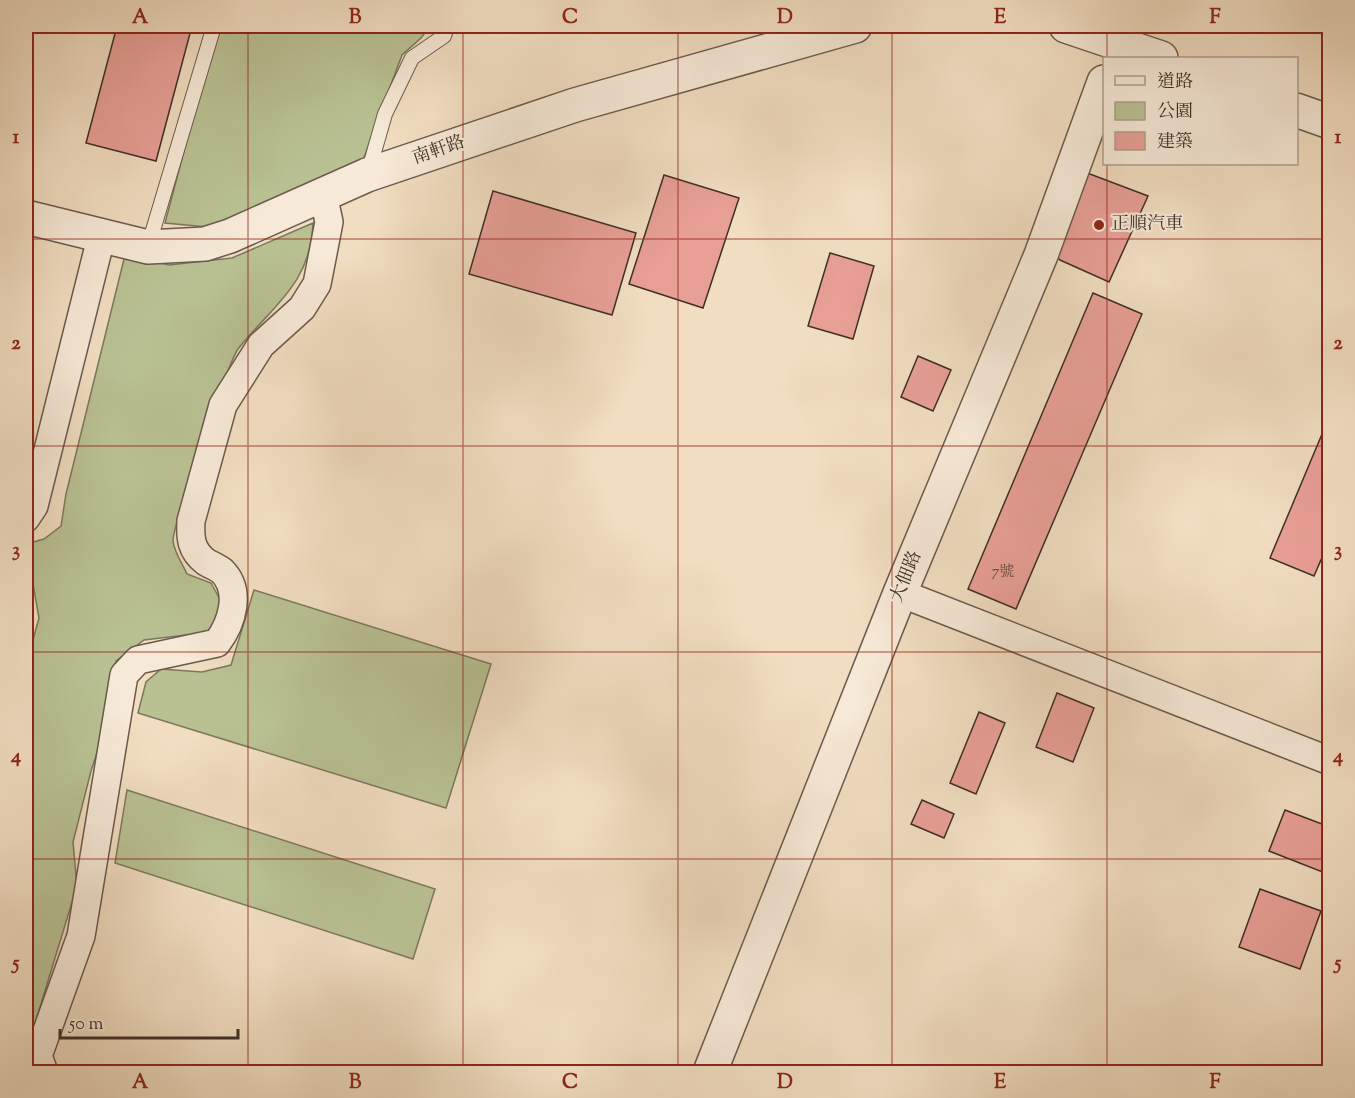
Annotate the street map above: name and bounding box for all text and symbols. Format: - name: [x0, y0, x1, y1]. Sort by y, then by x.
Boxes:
- text: A: [132, 4, 149, 33]
- text: B: [349, 4, 362, 33]
- text: C: [562, 4, 578, 33]
- text: D: [777, 4, 793, 33]
- text: E: [994, 4, 1007, 33]
- text: F: [1209, 4, 1221, 33]
- legend: [1103, 57, 1298, 165]
- text: 道路: [1157, 70, 1193, 96]
- text: 公園: [1157, 100, 1193, 126]
- text: 1: [13, 124, 20, 153]
- text: 1: [1335, 124, 1342, 153]
- street label: 南軒路: [409, 130, 469, 172]
- text: 建築: [1157, 130, 1193, 156]
- place label: 正順汽車: [1111, 212, 1183, 238]
- marker: 正順汽車: [1092, 218, 1106, 232]
- text: 2: [11, 330, 21, 359]
- text: 2: [1333, 330, 1343, 359]
- text: 3: [12, 537, 20, 566]
- text: 3: [1334, 537, 1342, 566]
- street label: 大佃路: [885, 547, 929, 607]
- house number: 7號: [992, 562, 1014, 583]
- text: 4: [10, 743, 21, 772]
- text: 4: [1332, 743, 1343, 772]
- text: 5: [11, 950, 20, 979]
- text: 5: [1333, 950, 1342, 979]
- scale bar: [60, 1002, 238, 1040]
- text: 50 m: [68, 1012, 104, 1038]
- text: A: [132, 1069, 149, 1098]
- text: B: [349, 1069, 362, 1098]
- text: C: [562, 1069, 578, 1098]
- text: D: [777, 1069, 793, 1098]
- text: E: [994, 1069, 1007, 1098]
- text: F: [1209, 1069, 1221, 1098]

